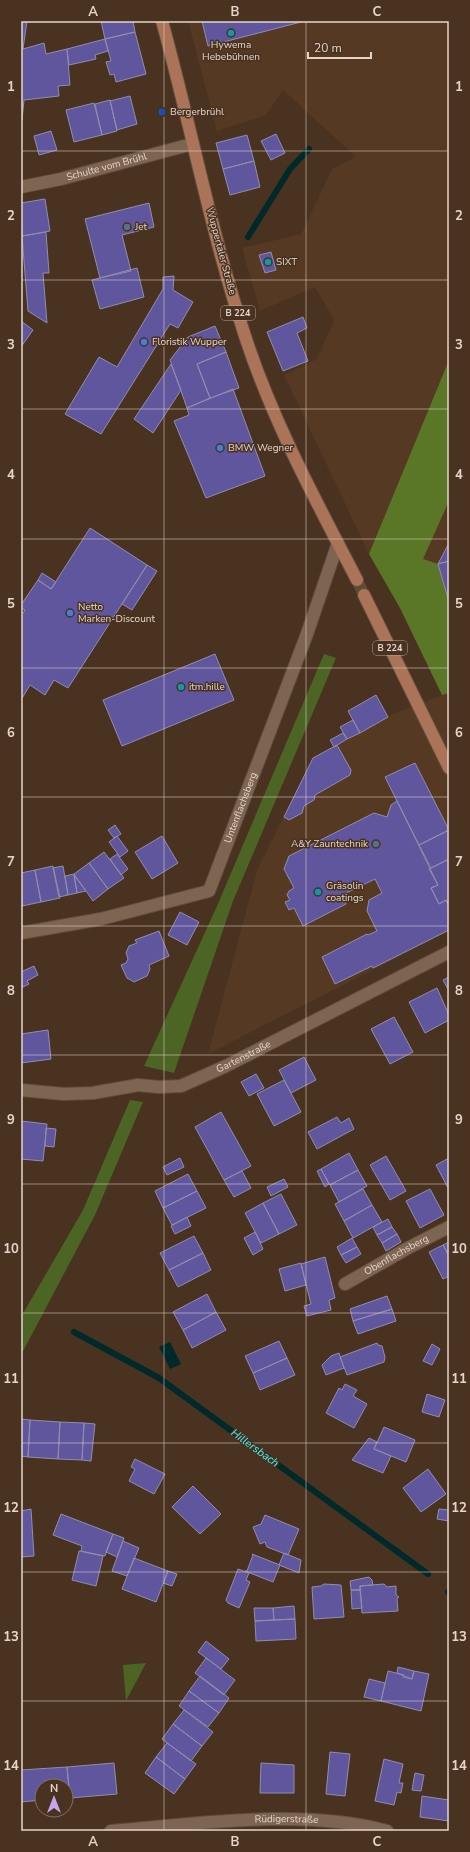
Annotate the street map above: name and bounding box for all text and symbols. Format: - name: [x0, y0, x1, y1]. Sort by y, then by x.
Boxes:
- text: A: [88, 3, 98, 21]
- text: B: [231, 3, 240, 21]
- text: C: [373, 3, 382, 21]
- marker: Hywema Hebebühnen: [226, 28, 236, 38]
- scale bar: [308, 34, 371, 60]
- place label: Hywema Hebebühnen: [202, 38, 260, 64]
- text: 20 m: [314, 40, 342, 56]
- text: 1: [7, 78, 15, 96]
- text: 1: [455, 78, 463, 96]
- place label: Bergerbrühl: [170, 105, 224, 119]
- marker: Bergerbrühl: [157, 107, 167, 117]
- street label: Schulte vom Brühl: [65, 149, 148, 184]
- street label: Wuppertaler Straße: [203, 206, 239, 296]
- text: 2: [7, 207, 15, 225]
- text: 2: [455, 207, 463, 225]
- place label: Jet: [134, 220, 148, 234]
- marker: Jet: [122, 222, 132, 232]
- place label: SIXT: [276, 255, 297, 269]
- marker: SIXT: [263, 257, 273, 267]
- road number: B 224: [221, 306, 255, 320]
- place label: Floristik Wupper: [152, 335, 227, 349]
- text: 3: [7, 336, 15, 354]
- text: 3: [455, 336, 463, 354]
- marker: Floristik Wupper: [139, 337, 149, 347]
- place label: BMW Wegner: [228, 441, 293, 455]
- marker: BMW Wegner: [215, 443, 225, 453]
- text: 4: [7, 466, 15, 484]
- text: 4: [455, 466, 463, 484]
- text: 5: [7, 595, 15, 613]
- text: 5: [455, 595, 463, 613]
- place label: Netto Marken-Discount: [78, 600, 155, 626]
- marker: Netto Marken-Discount: [65, 608, 75, 618]
- road number: B 224: [373, 641, 407, 655]
- place label: itm.hille: [189, 680, 225, 694]
- marker: itm.hille: [176, 682, 186, 692]
- text: 6: [7, 724, 15, 742]
- text: 6: [455, 724, 463, 742]
- street label: Untenflachsberg: [221, 770, 261, 845]
- place label: A&Y Zauntechnik: [291, 837, 369, 851]
- marker: A&Y Zauntechnik: [371, 839, 381, 849]
- text: 7: [7, 853, 15, 871]
- text: 7: [455, 853, 463, 871]
- place label: Gräsolin coatings: [326, 879, 364, 905]
- marker: Gräsolin coatings: [313, 887, 323, 897]
- text: 8: [7, 982, 15, 1000]
- text: 8: [455, 982, 463, 1000]
- street label: Gartenstraße: [214, 1037, 273, 1076]
- text: 9: [7, 1111, 15, 1129]
- text: 9: [455, 1111, 463, 1129]
- street label: Obenflachsberg: [362, 1232, 431, 1279]
- text: 10: [3, 1240, 19, 1258]
- text: 10: [451, 1240, 467, 1258]
- text: 11: [3, 1370, 19, 1388]
- text: 11: [451, 1370, 467, 1388]
- water label: Hillersbach: [228, 1425, 282, 1471]
- text: 12: [3, 1499, 19, 1517]
- text: 12: [451, 1499, 467, 1517]
- text: 13: [3, 1628, 19, 1646]
- text: 13: [451, 1628, 467, 1646]
- text: 14: [3, 1757, 19, 1775]
- text: 14: [451, 1757, 467, 1775]
- north arrow: [34, 1778, 74, 1818]
- text: N: [50, 1781, 58, 1796]
- street label: Rüdigerstraße: [254, 1812, 319, 1827]
- text: A: [88, 1833, 98, 1851]
- text: B: [231, 1833, 240, 1851]
- text: C: [373, 1833, 382, 1851]

